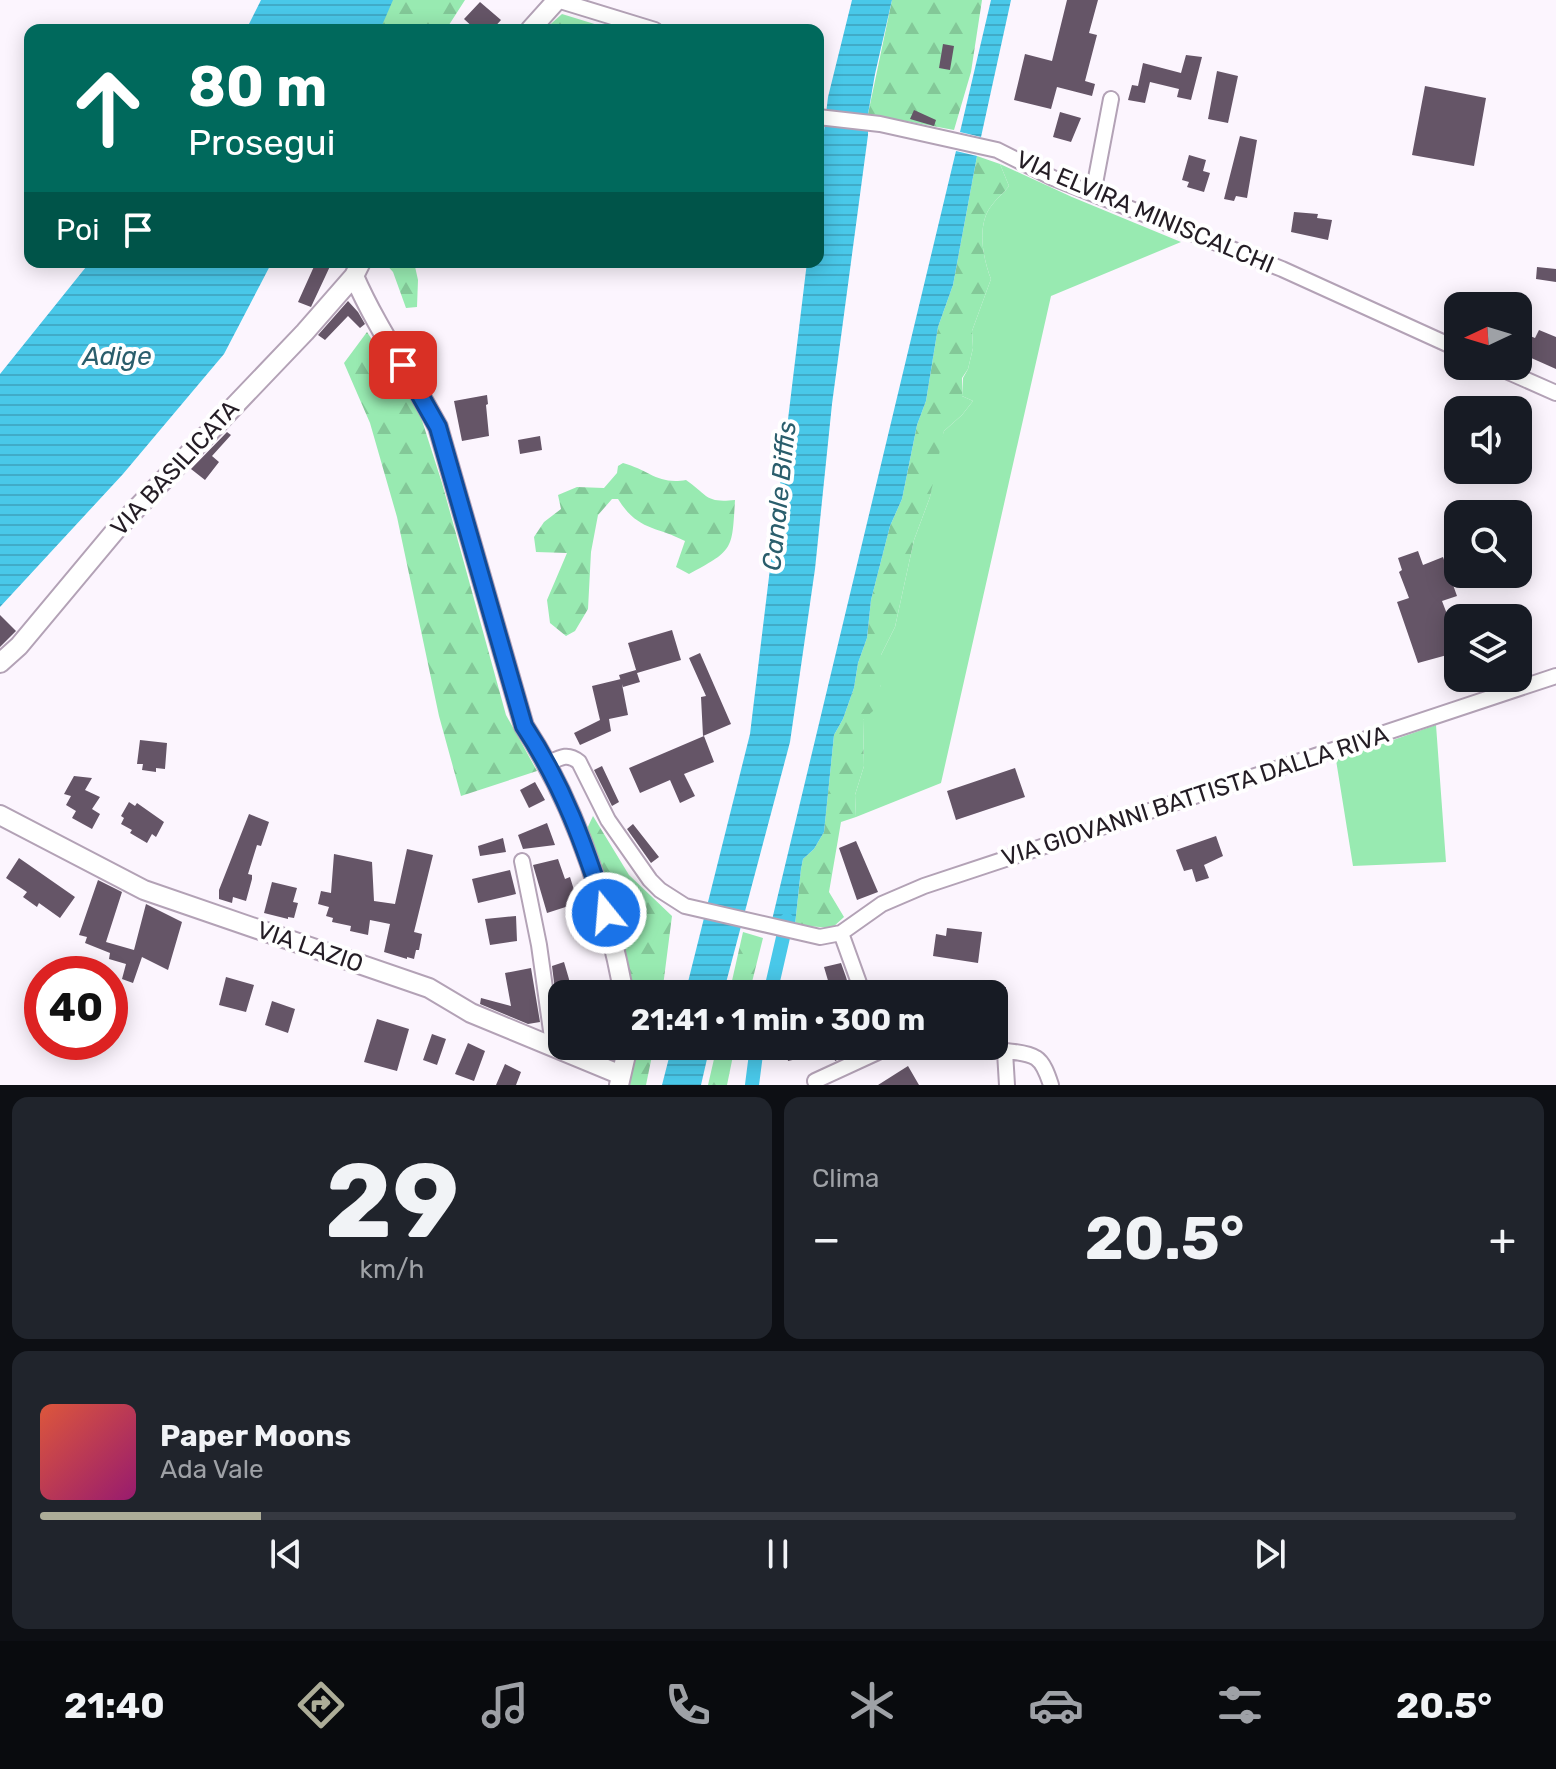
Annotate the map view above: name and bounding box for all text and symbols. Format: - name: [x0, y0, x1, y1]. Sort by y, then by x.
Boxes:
- text: 80 m: [188, 54, 327, 120]
- icon: ahead: [56, 56, 160, 160]
- text: Prosegui: [188, 121, 336, 164]
- street label: VIA ELVIRA MINISCALCHI: [1012, 145, 1278, 279]
- icon: arrive: [116, 208, 160, 252]
- text: Poi: [56, 212, 100, 248]
- north arrow: [1444, 292, 1532, 380]
- map controls: [1444, 292, 1532, 692]
- pin: [369, 331, 437, 399]
- water label: Adige: [80, 341, 152, 372]
- icon: arrive: [381, 343, 425, 387]
- street label: VIA BASILICATA: [105, 394, 245, 542]
- button: sound: [1444, 396, 1532, 484]
- water label: Canale Biffis: [756, 420, 803, 572]
- button: search: [1444, 500, 1532, 588]
- button: layers: [1444, 604, 1532, 692]
- street label: VIA GIOVANNI BATTISTA DALLA RIVA: [998, 720, 1392, 872]
- position arrow: [564, 871, 648, 955]
- street label: VIA LAZIO: [253, 916, 367, 978]
- speed limit sign: 40: [24, 956, 128, 1060]
- text: 21:41 · 1 min · 300 m: [631, 1002, 925, 1038]
- text: 29: [325, 1140, 459, 1263]
- text: Clima: [812, 1163, 879, 1194]
- text: 20.5°: [1085, 1203, 1245, 1274]
- text: −: [812, 1213, 841, 1265]
- text: +: [1489, 1213, 1516, 1265]
- text: km/h: [360, 1254, 424, 1285]
- text: Paper Moons: [160, 1418, 351, 1454]
- text: Ada Vale: [160, 1454, 264, 1485]
- icon: previous: [264, 1532, 308, 1576]
- icon: pause: [756, 1532, 800, 1576]
- icon: next: [1248, 1532, 1292, 1576]
- icon: directions: [293, 1677, 349, 1733]
- icon: music: [477, 1677, 533, 1733]
- icon: phone: [660, 1677, 716, 1733]
- icon: climate: [844, 1677, 900, 1733]
- icon: car: [1028, 1677, 1084, 1733]
- icon: filters: [1212, 1677, 1268, 1733]
- text: 21:40: [64, 1684, 165, 1727]
- text: 20.5°: [1396, 1684, 1492, 1727]

